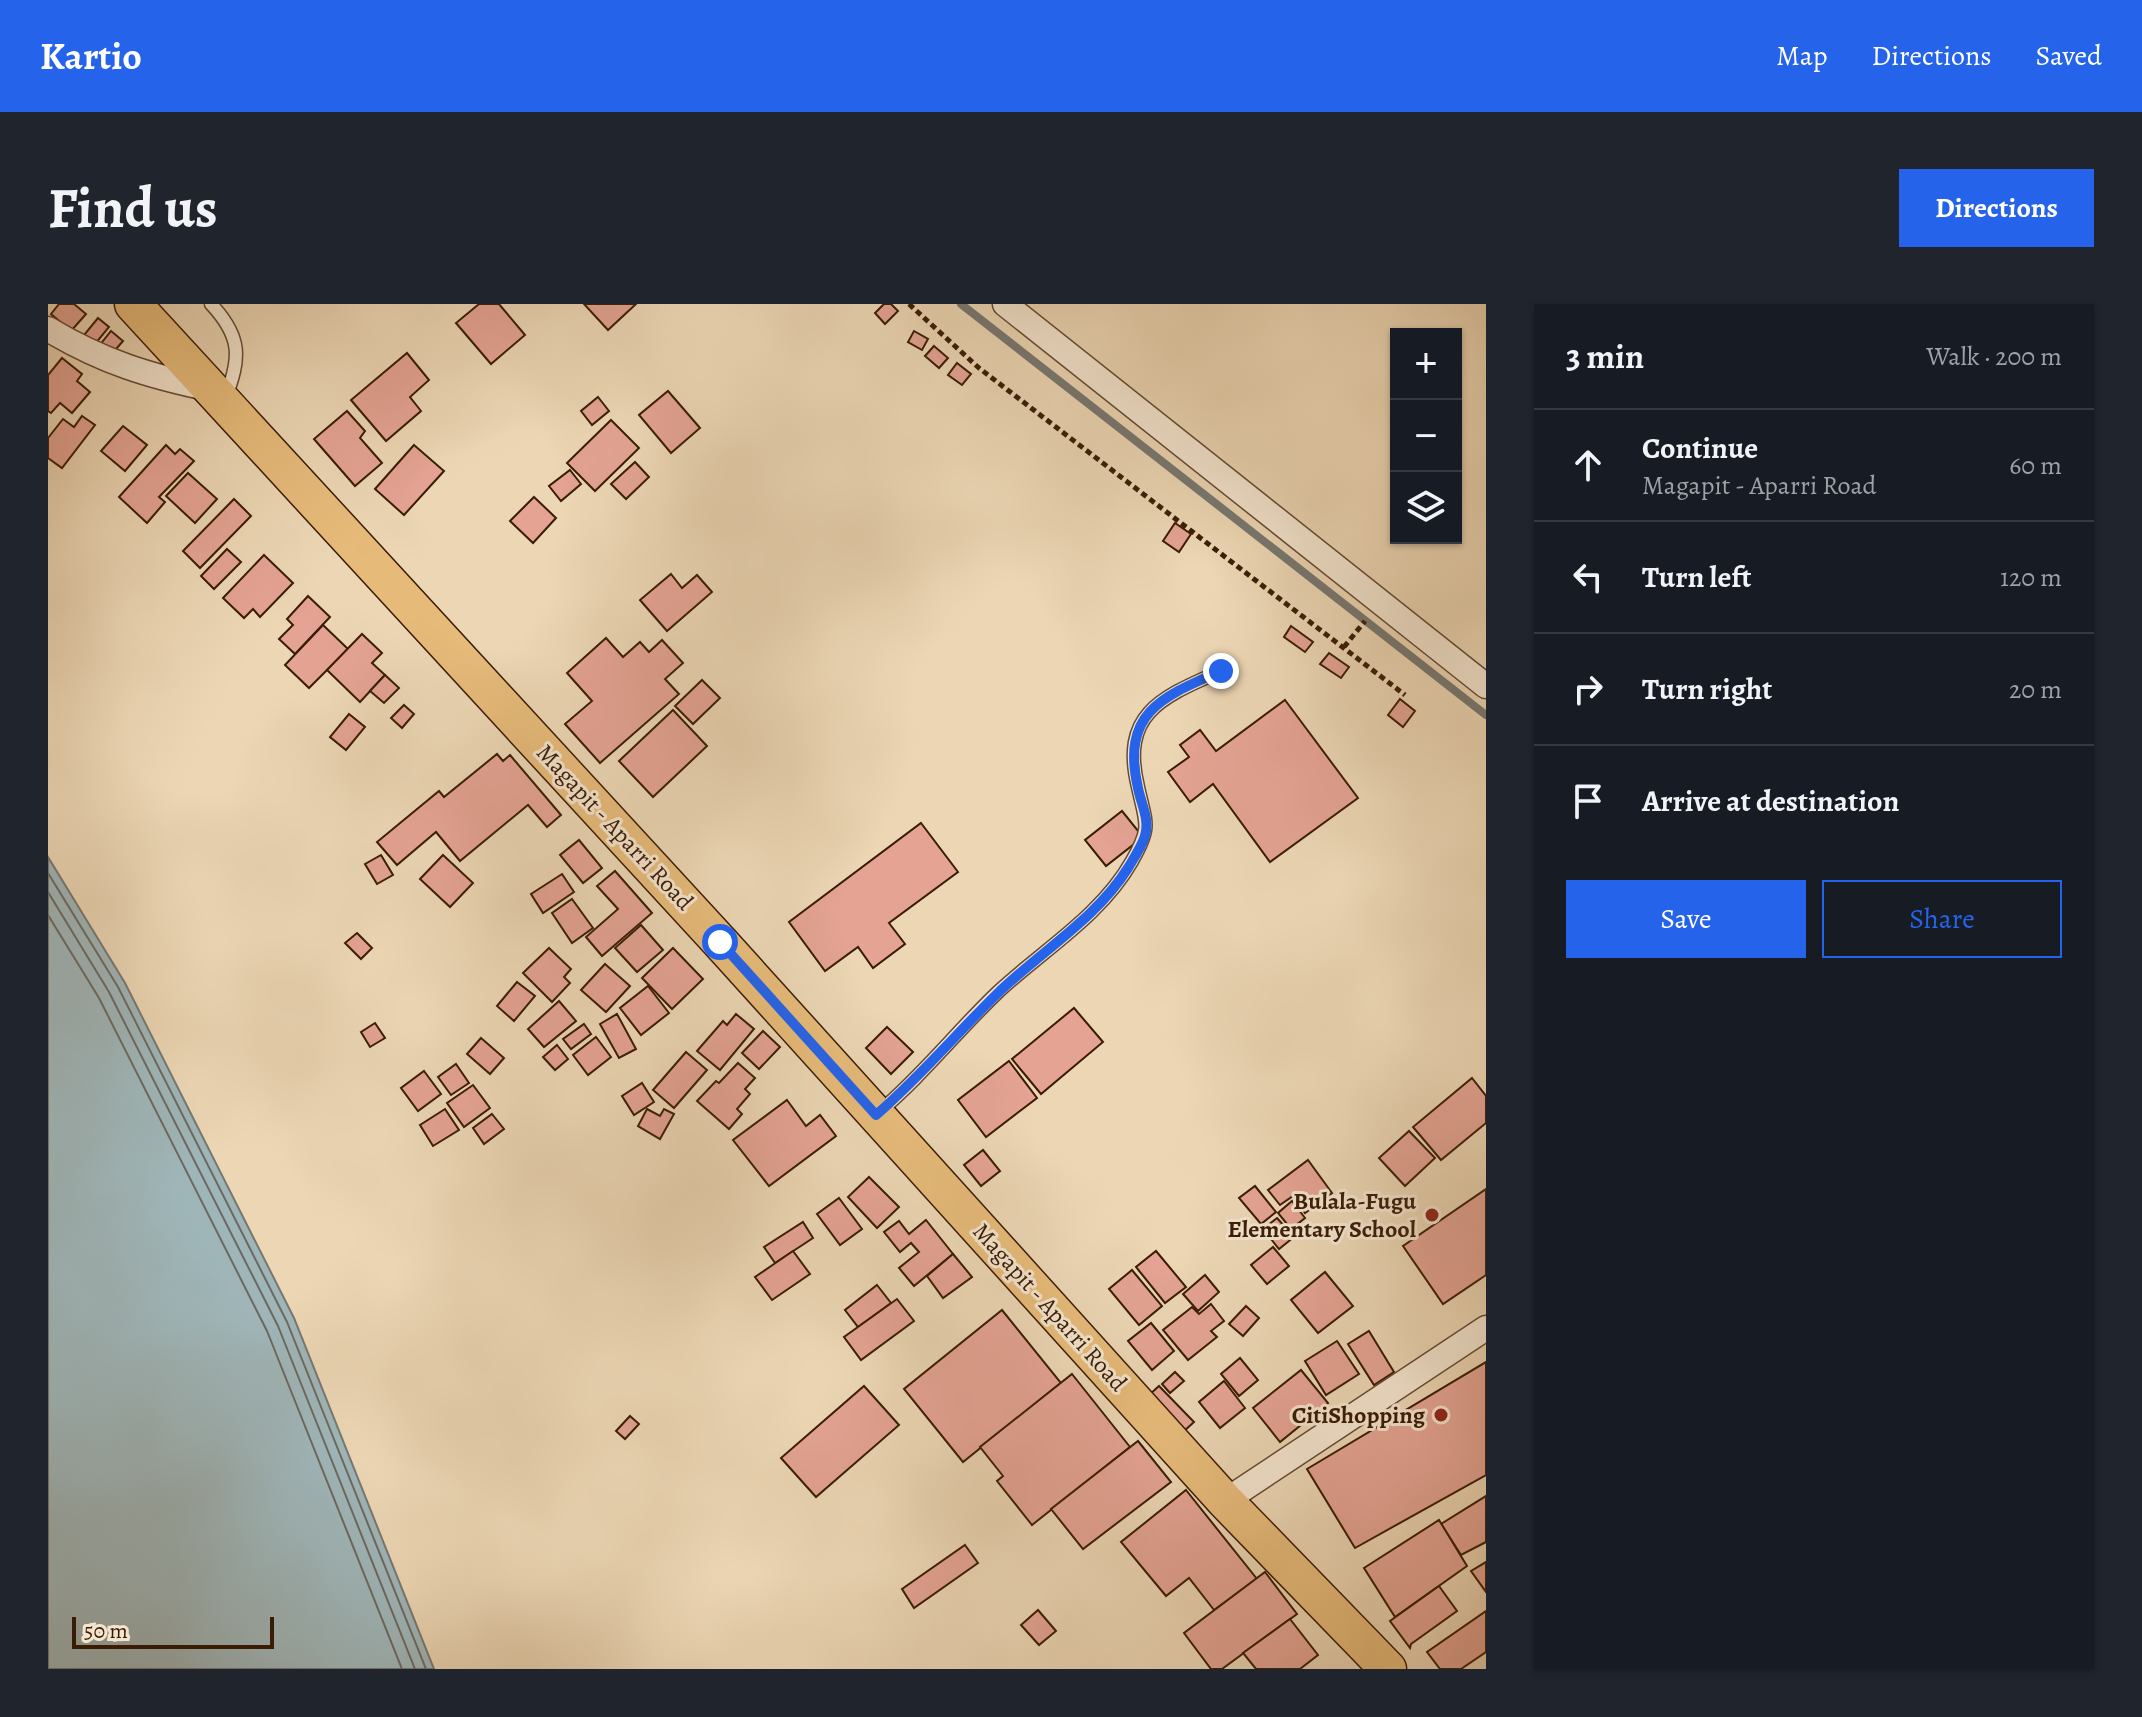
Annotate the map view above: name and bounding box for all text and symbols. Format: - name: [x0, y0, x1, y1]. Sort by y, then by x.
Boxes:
- text: Kartio: [40, 30, 142, 82]
- text: Map: [1776, 37, 1827, 75]
- text: Directions: [1871, 37, 1992, 75]
- text: Saved: [2036, 37, 2102, 75]
- button: Directions: [1899, 169, 2094, 247]
- text: Find us: [48, 170, 218, 246]
- map controls: [1390, 328, 1462, 544]
- button: +: [1390, 328, 1462, 400]
- text: 3 min: [1566, 333, 1644, 380]
- text: Walk · 200 m: [1926, 339, 2062, 374]
- button: −: [1390, 400, 1462, 472]
- text: Continue: [1642, 428, 1758, 468]
- icon: ahead: [1566, 443, 1610, 487]
- text: 60 m: [2009, 448, 2062, 483]
- text: Magapit - Aparri Road: [1642, 468, 1877, 503]
- button: layers: [1390, 472, 1462, 544]
- icon: left: [1566, 555, 1610, 599]
- text: Turn left: [1642, 557, 1751, 597]
- text: 120 m: [2000, 560, 2062, 595]
- route end: [1203, 653, 1239, 689]
- icon: right: [1566, 667, 1610, 711]
- text: Turn right: [1642, 669, 1772, 709]
- text: 20 m: [2009, 672, 2062, 707]
- street label: Magapit - Aparri Road: [529, 737, 701, 917]
- icon: arrive: [1566, 779, 1610, 823]
- text: Arrive at destination: [1642, 781, 1899, 821]
- button: Save: [1566, 880, 1806, 958]
- button: Share: [1822, 880, 2062, 958]
- route start: [702, 924, 738, 960]
- place label: Bulala-Fugu Elementary School: [1228, 1185, 1417, 1245]
- marker: Bulala-Fugu Elementary School: [1423, 1206, 1441, 1224]
- street label: Magapit - Aparri Road: [966, 1216, 1134, 1398]
- place label: CitiShopping: [1292, 1399, 1426, 1431]
- marker: CitiShopping: [1432, 1406, 1450, 1424]
- scale bar: [72, 1613, 274, 1649]
- text: 50 m: [84, 1616, 128, 1646]

